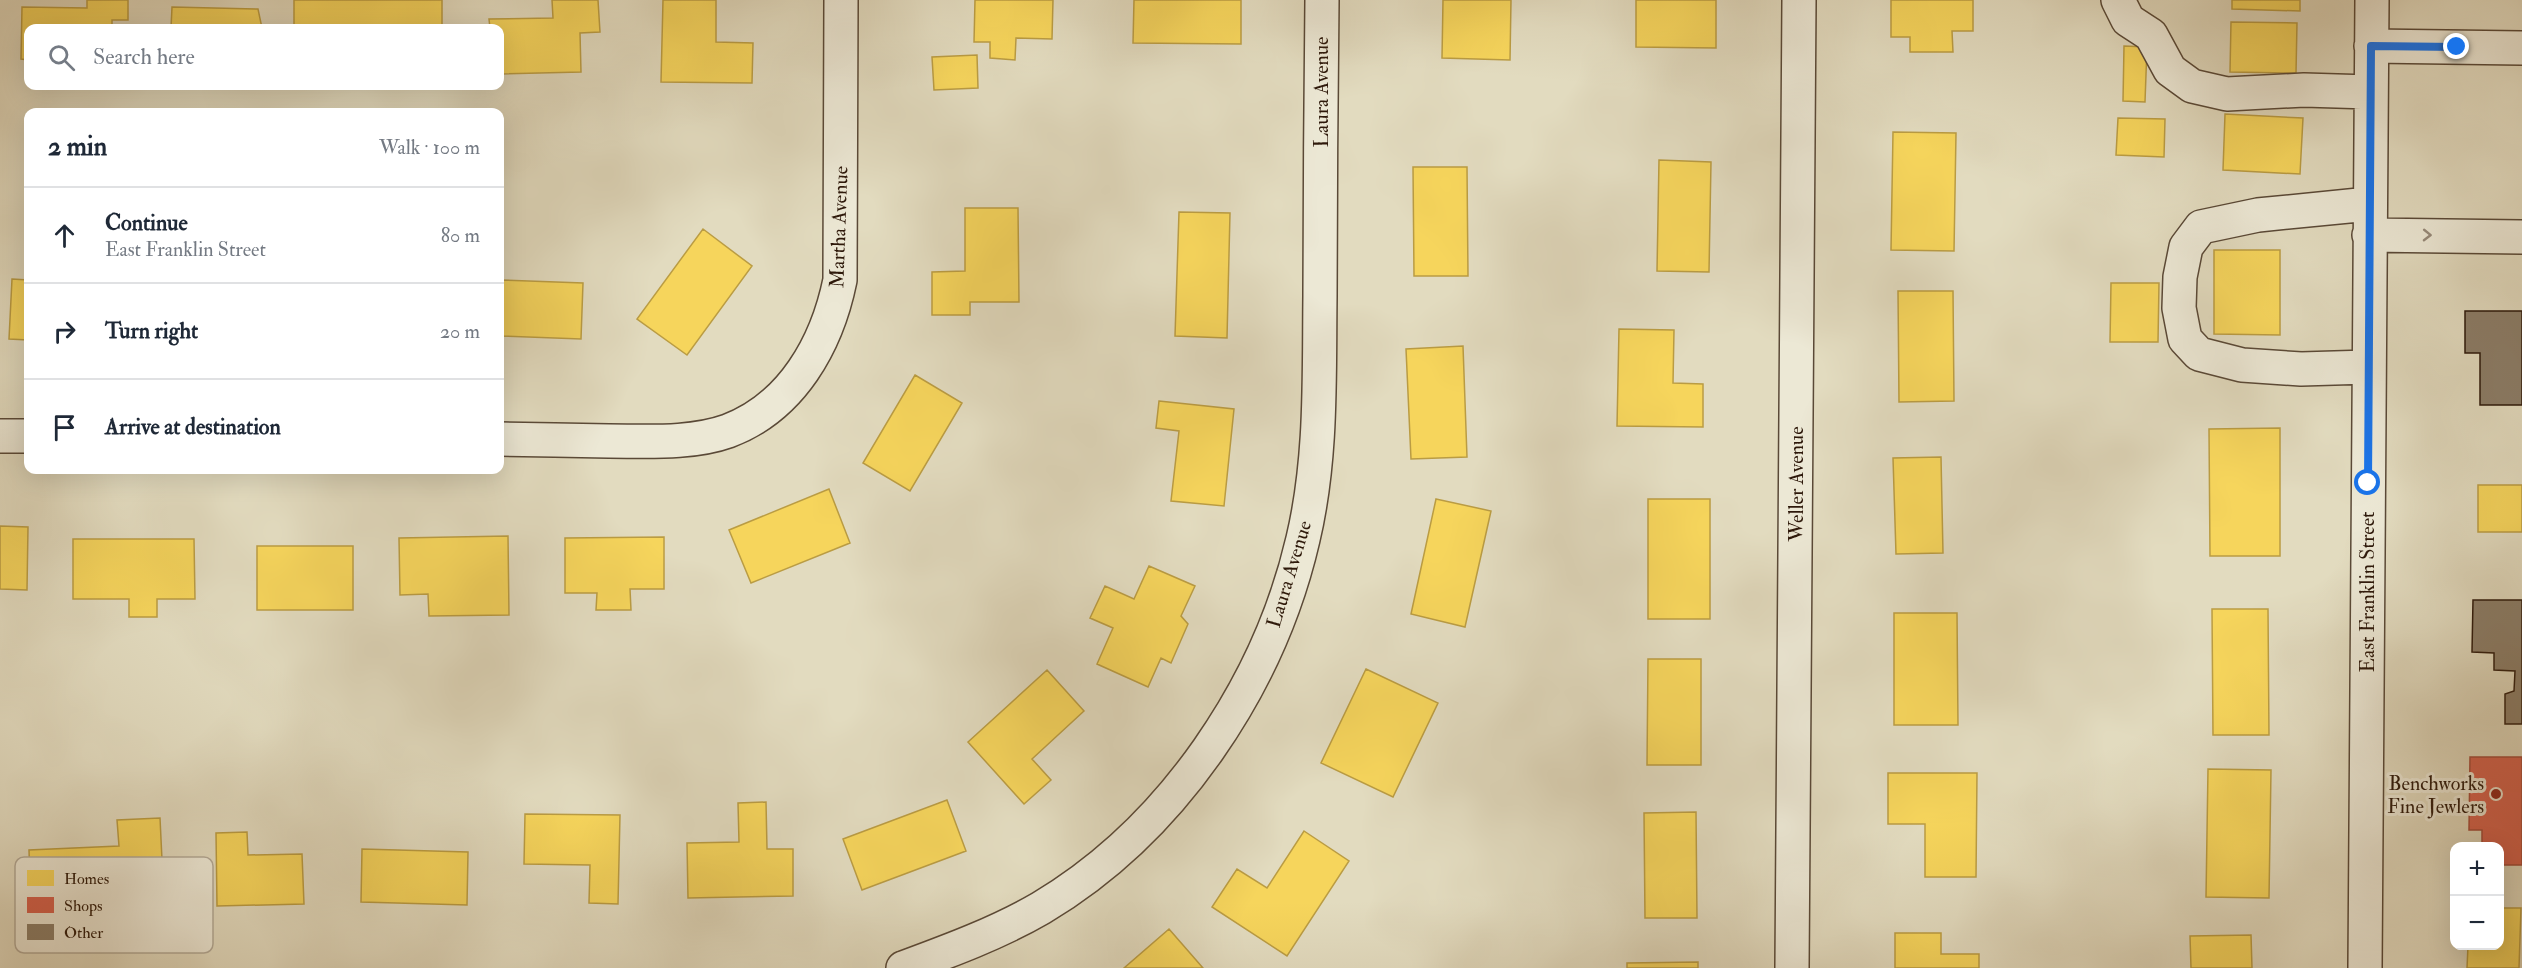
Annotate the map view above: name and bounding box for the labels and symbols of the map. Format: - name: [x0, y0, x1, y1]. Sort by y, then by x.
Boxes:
- route end: [2443, 33, 2469, 59]
- street label: Laura Avenue: [1309, 37, 1334, 147]
- street label: Martha Avenue: [824, 165, 854, 289]
- one-way arrow: [2423, 229, 2432, 242]
- street label: Weller Avenue: [1784, 426, 1809, 543]
- route start: [2354, 469, 2380, 495]
- street label: East Franklin Street: [2355, 511, 2380, 672]
- street label: Laura Avenue: [1261, 517, 1317, 631]
- place label: Benchworks Fine Jewlers: [2387, 771, 2484, 819]
- marker: Benchworks Fine Jewlers: [2489, 787, 2503, 801]
- legend: [15, 857, 213, 953]
- text: Homes: [64, 869, 109, 889]
- text: Shops: [64, 896, 103, 917]
- text: Other: [64, 923, 103, 943]

